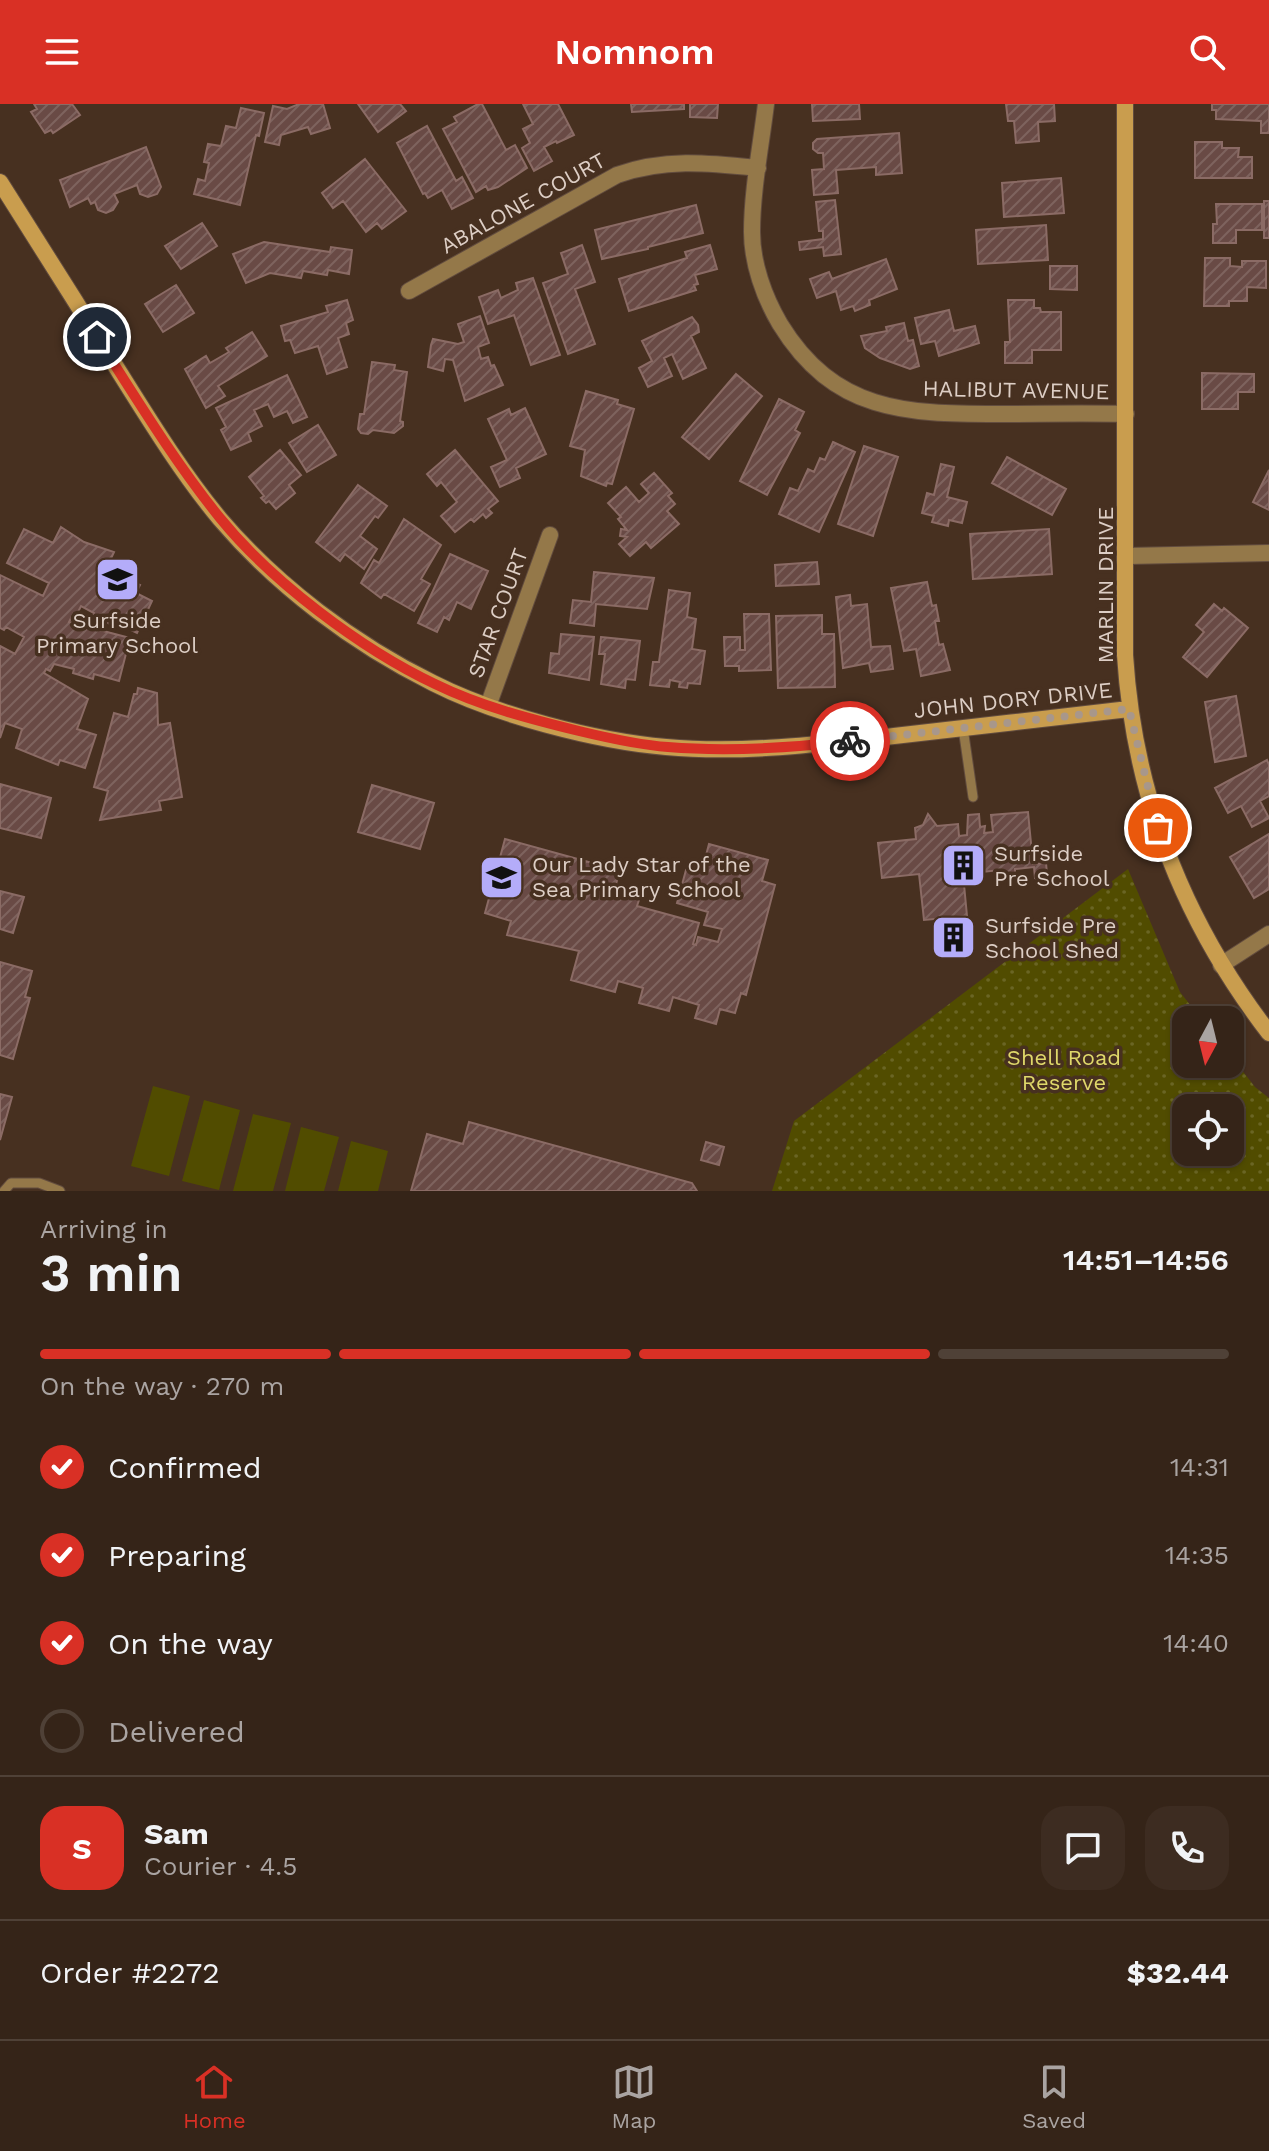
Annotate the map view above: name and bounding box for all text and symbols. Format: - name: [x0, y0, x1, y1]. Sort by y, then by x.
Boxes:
- icon: menu: [40, 30, 84, 74]
- icon: search: [1185, 30, 1229, 74]
- text: Nomnom: [555, 31, 714, 73]
- street label: ABALONE COURT: [436, 147, 610, 259]
- pin: [63, 303, 131, 371]
- icon: home: [75, 315, 119, 359]
- street label: HALIBUT AVENUE: [922, 376, 1110, 404]
- street label: MARLIN DRIVE: [1093, 507, 1118, 663]
- street label: STAR COURT: [463, 545, 533, 681]
- school or university icon: Surfside Primary School: [93, 555, 141, 603]
- place label: Surfside Primary School: [36, 608, 198, 658]
- street label: JOHN DORY DRIVE: [912, 677, 1114, 723]
- courier: [810, 701, 890, 781]
- icon: bike: [828, 719, 872, 763]
- pin: [1124, 794, 1192, 862]
- icon: bag: [1136, 806, 1180, 850]
- place label: Surfside Pre School: [994, 841, 1110, 891]
- building icon: Surfside Pre School: [939, 842, 987, 890]
- place label: Our Lady Star of the Sea Primary School: [532, 852, 751, 902]
- school or university icon: Our Lady Star of the Sea Primary School: [477, 853, 525, 901]
- place label: Surfside Pre School Shed: [985, 913, 1119, 963]
- building icon: Surfside Pre School Shed: [930, 914, 978, 962]
- north arrow: [1172, 1006, 1244, 1078]
- map controls: [1172, 1006, 1244, 1166]
- park label: Shell Road Reserve: [1007, 1045, 1121, 1095]
- button: locate: [1172, 1094, 1244, 1166]
- text: Arriving in: [40, 1214, 168, 1244]
- text: 14:51–14:56: [1063, 1242, 1229, 1277]
- text: 3 min: [40, 1243, 183, 1304]
- text: On the way · 270 m: [40, 1371, 284, 1401]
- icon: check: [40, 1445, 84, 1489]
- text: Confirmed: [108, 1450, 262, 1485]
- text: 14:31: [1170, 1452, 1229, 1482]
- icon: check: [40, 1533, 84, 1577]
- text: Preparing: [108, 1538, 246, 1573]
- text: 14:35: [1165, 1540, 1229, 1570]
- icon: check: [40, 1621, 84, 1665]
- text: On the way: [108, 1626, 273, 1661]
- text: 14:40: [1163, 1628, 1229, 1658]
- text: Delivered: [108, 1714, 245, 1749]
- button: chat: [1041, 1806, 1125, 1890]
- button: phone: [1145, 1806, 1229, 1890]
- text: Sam: [144, 1816, 209, 1851]
- text: S: [72, 1831, 92, 1866]
- text: Courier · 4.5: [144, 1851, 297, 1881]
- text: Order #2272: [40, 1955, 220, 1990]
- text: $32.44: [1127, 1955, 1229, 1990]
- tab: Home: [183, 2060, 246, 2133]
- tab: Map: [612, 2060, 656, 2133]
- tab: Saved: [1022, 2060, 1086, 2133]

